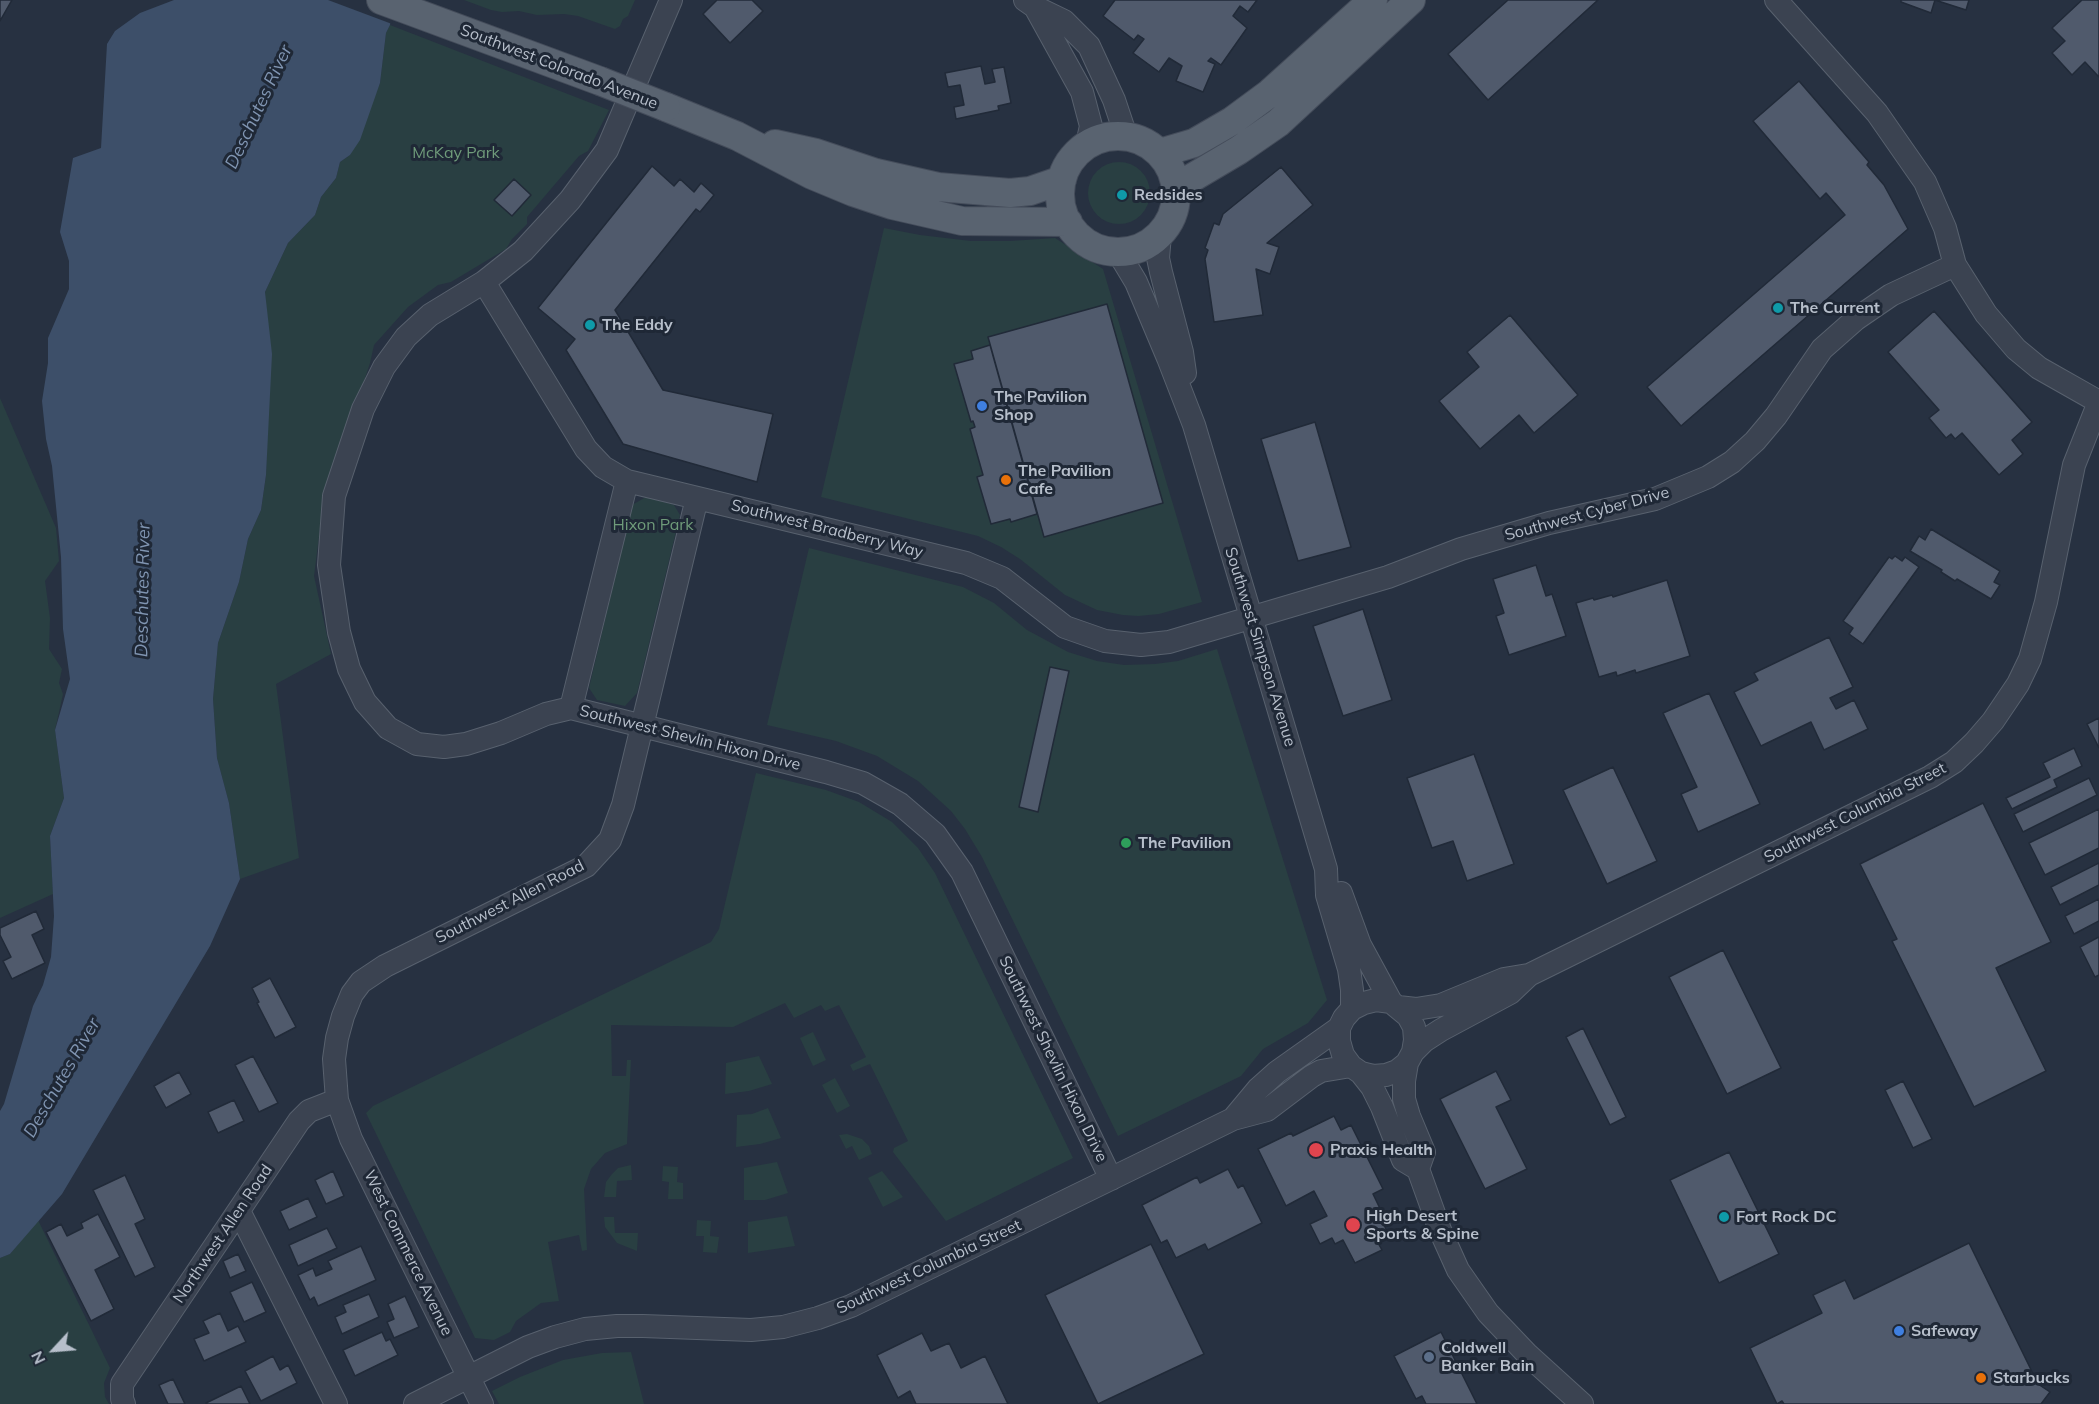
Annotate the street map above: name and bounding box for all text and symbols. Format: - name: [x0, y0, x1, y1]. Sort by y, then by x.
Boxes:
- street label: Southwest Colorado Avenue: [458, 20, 660, 114]
- water label: Deschutes River: [221, 42, 297, 172]
- park label: McKay Park: [412, 143, 500, 163]
- place label: Redsides: [1134, 185, 1203, 205]
- marker: Redsides: [1115, 188, 1129, 202]
- place label: The Current: [1790, 298, 1880, 318]
- marker: The Current: [1771, 301, 1785, 315]
- place label: The Eddy: [602, 315, 673, 335]
- marker: The Eddy: [583, 318, 597, 332]
- place label: The Pavilion Shop: [994, 387, 1087, 425]
- marker: The Pavilion Shop: [975, 399, 989, 413]
- place label: The Pavilion Cafe: [1018, 461, 1111, 499]
- marker: The Pavilion Cafe: [999, 473, 1013, 487]
- street label: Southwest Cyber Drive: [1503, 483, 1671, 545]
- street label: Southwest Bradberry Way: [729, 496, 925, 562]
- park label: Hixon Park: [613, 515, 693, 535]
- water label: Deschutes River: [131, 523, 155, 657]
- street label: Southwest Simpson Avenue: [1221, 545, 1299, 749]
- street label: Southwest Shevlin Hixon Drive: [578, 701, 802, 775]
- street label: Southwest Columbia Street: [1761, 759, 1949, 867]
- place label: The Pavilion: [1138, 833, 1231, 853]
- marker: The Pavilion: [1119, 836, 1133, 850]
- street label: Southwest Allen Road: [432, 856, 588, 948]
- street label: Southwest Shevlin Hixon Drive: [995, 953, 1111, 1165]
- water label: Deschutes River: [19, 1015, 105, 1141]
- place label: Praxis Health: [1330, 1140, 1433, 1160]
- marker: Praxis Health: [1307, 1141, 1325, 1159]
- street label: Northwest Allen Road: [169, 1161, 277, 1307]
- street label: West Commerce Avenue: [360, 1167, 456, 1339]
- place label: High Desert Sports & Spine: [1366, 1206, 1479, 1244]
- place label: Fort Rock DC: [1736, 1207, 1836, 1227]
- marker: Fort Rock DC: [1717, 1210, 1731, 1224]
- street label: Southwest Columbia Street: [834, 1216, 1024, 1318]
- marker: High Desert Sports & Spine: [1344, 1216, 1362, 1234]
- north arrow: [24, 1320, 84, 1380]
- place label: Safeway: [1911, 1321, 1978, 1341]
- marker: Safeway: [1892, 1324, 1906, 1338]
- place label: Coldwell Banker Bain: [1441, 1338, 1535, 1376]
- text: N: [26, 1348, 49, 1368]
- marker: Coldwell Banker Bain: [1422, 1350, 1436, 1364]
- place label: Starbucks: [1993, 1368, 2070, 1388]
- marker: Starbucks: [1974, 1371, 1988, 1385]

